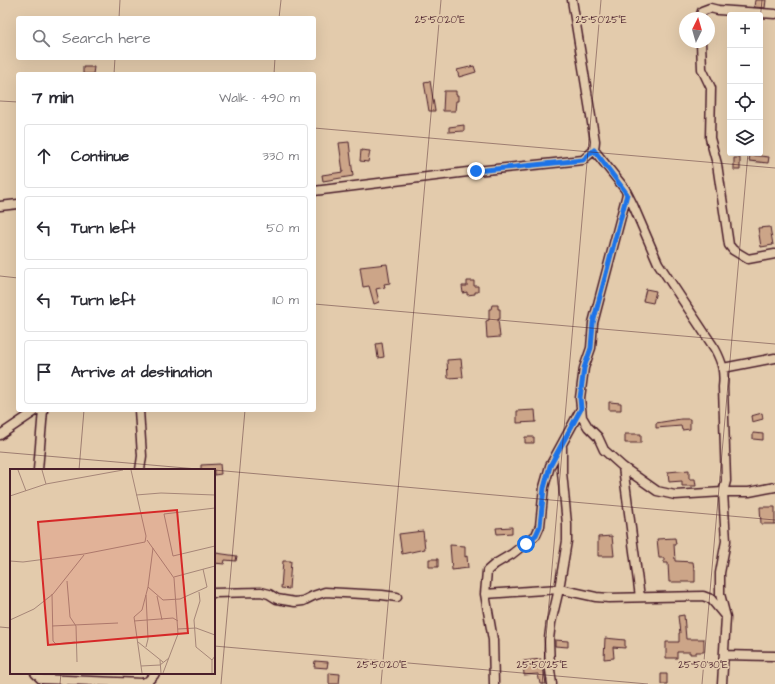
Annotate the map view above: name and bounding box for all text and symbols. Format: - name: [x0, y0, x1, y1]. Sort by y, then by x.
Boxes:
- north arrow: [679, 12, 715, 48]
- map controls: [727, 12, 763, 156]
- button: +: [727, 12, 763, 48]
- text: 25°50'20"E: [415, 13, 465, 27]
- text: 25°50'25"E: [575, 13, 627, 27]
- search box: [16, 16, 316, 60]
- icon: search: [30, 27, 52, 49]
- text: Search here: [62, 28, 151, 49]
- button: −: [727, 48, 763, 84]
- button: locate: [727, 84, 763, 120]
- text: 7 min: [32, 86, 74, 110]
- text: Walk · 490 m: [219, 89, 300, 107]
- button: layers: [727, 120, 763, 156]
- icon: ahead: [33, 145, 55, 167]
- text: Continue: [71, 146, 129, 167]
- text: 330 m: [262, 147, 299, 165]
- route end: [467, 162, 485, 180]
- icon: left: [33, 217, 55, 239]
- text: Turn left: [71, 218, 135, 239]
- text: 50 m: [266, 219, 299, 237]
- icon: left: [33, 289, 55, 311]
- text: Turn left: [71, 290, 135, 311]
- text: 110 m: [272, 291, 299, 309]
- icon: arrive: [33, 361, 55, 383]
- text: Arrive at destination: [71, 362, 212, 383]
- inset map: [10, 469, 215, 674]
- route start: [517, 535, 535, 553]
- text: 25°50'20"E: [357, 658, 407, 672]
- text: 25°50'25"E: [516, 658, 568, 672]
- text: 25°50'30"E: [678, 658, 728, 672]

